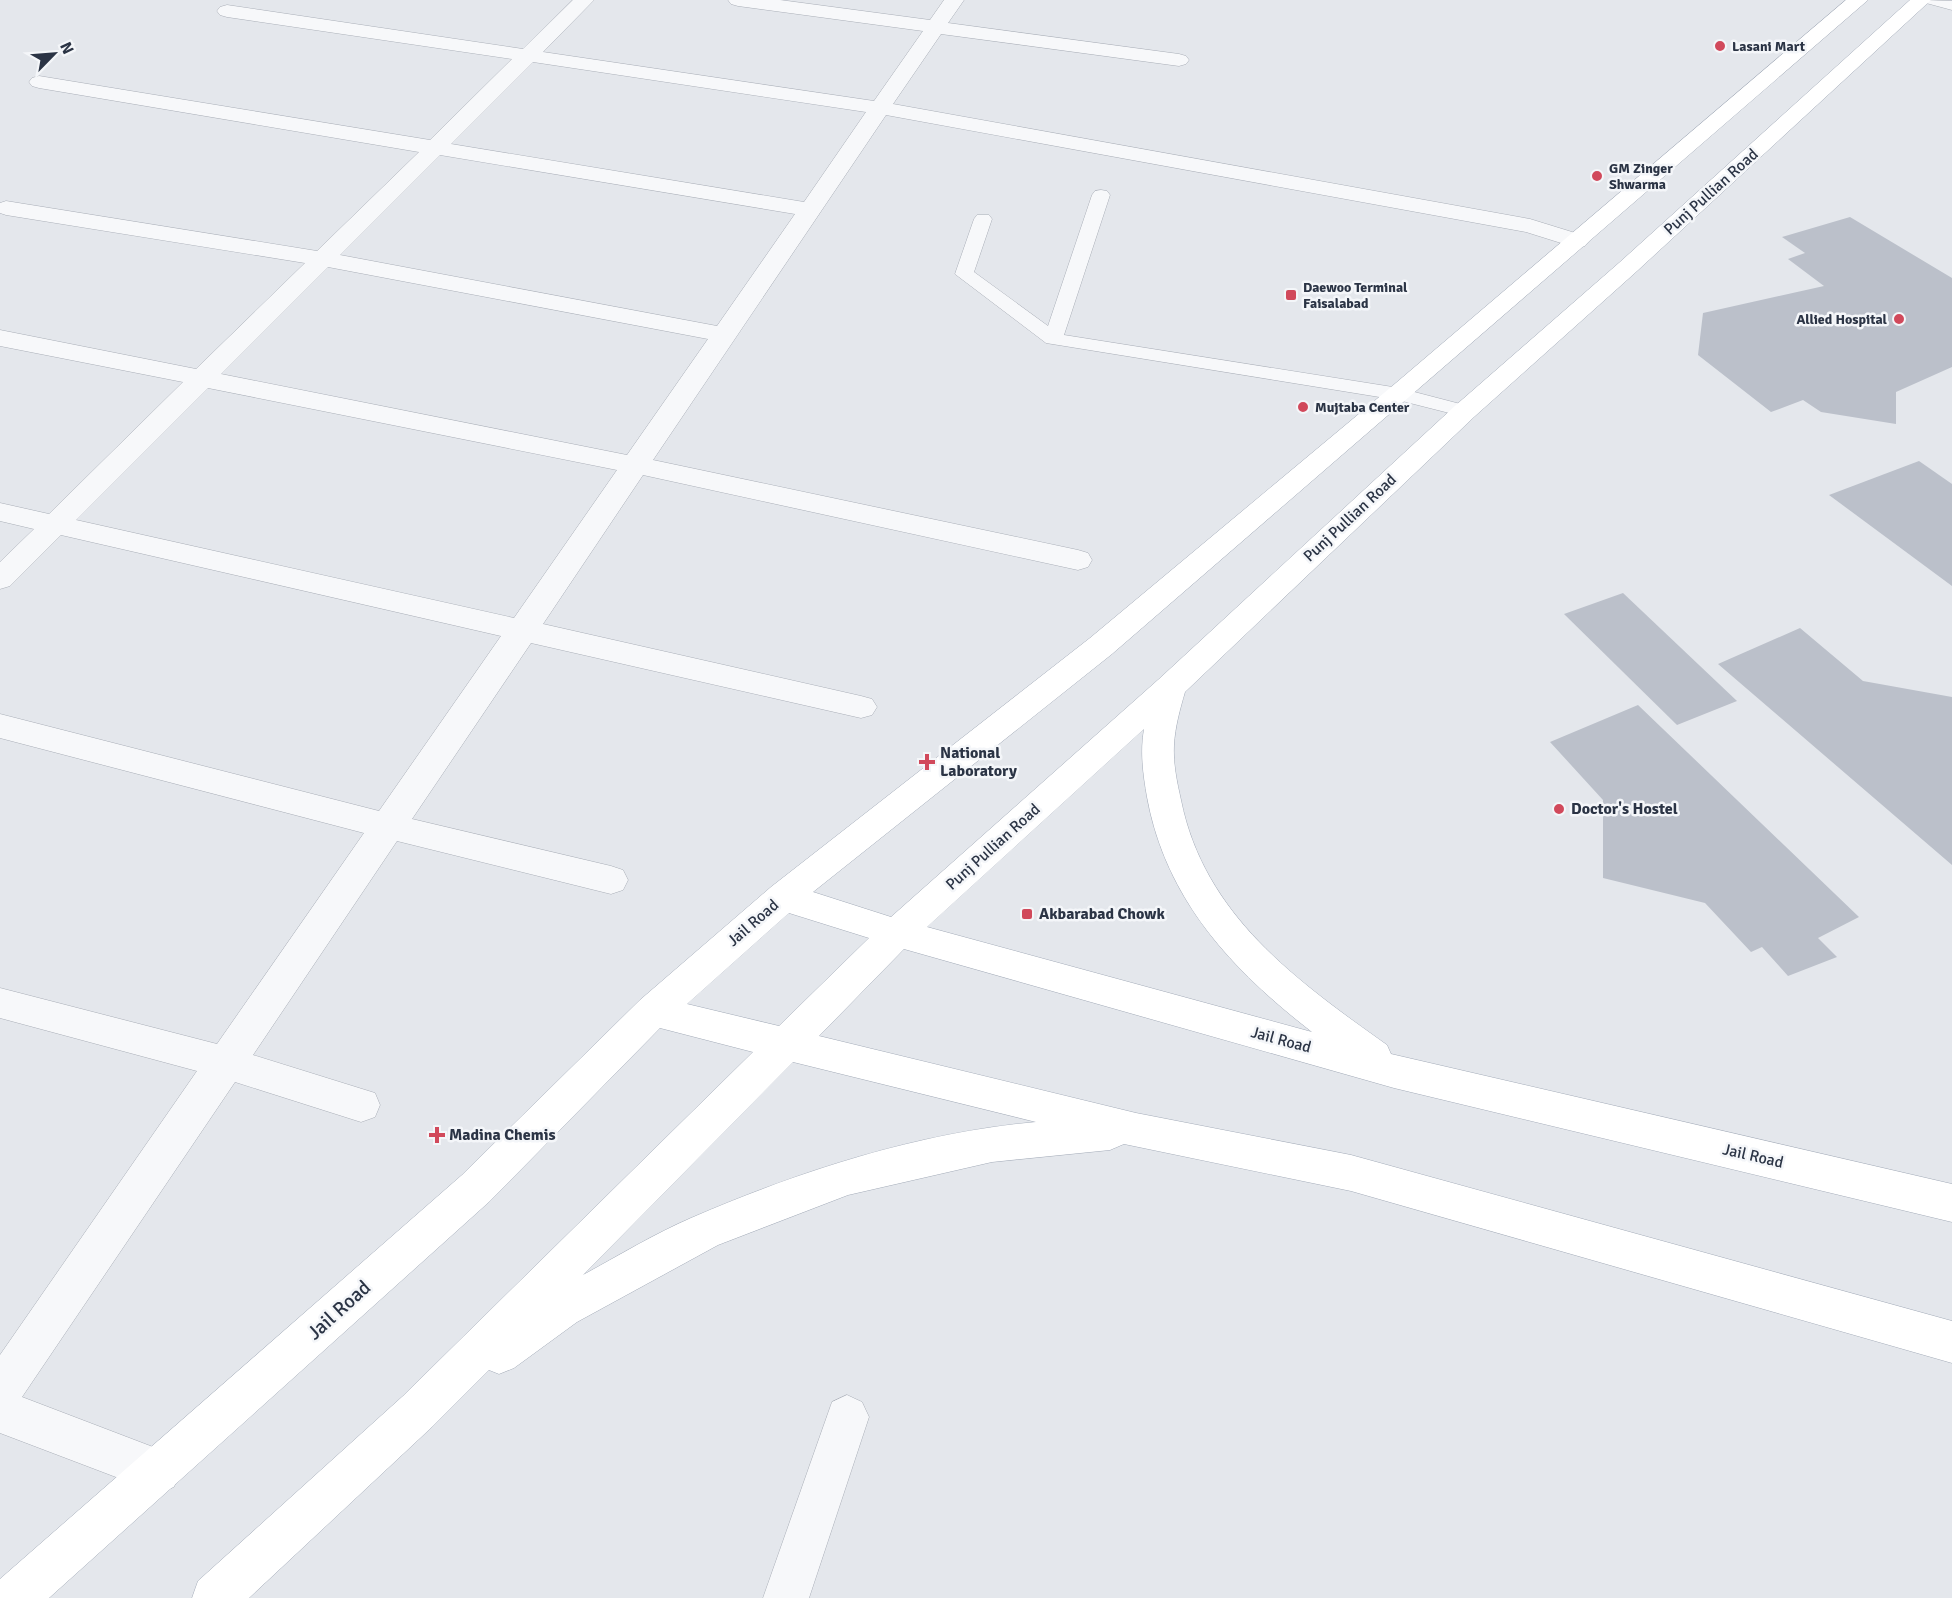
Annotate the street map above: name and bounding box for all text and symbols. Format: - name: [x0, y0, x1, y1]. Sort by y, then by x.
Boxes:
- north arrow: [24, 24, 84, 84]
- place label: Lasani Mart: [1732, 38, 1806, 55]
- text: N: [55, 39, 78, 57]
- marker: Lasani Mart: [1713, 39, 1727, 53]
- street label: Punj Pullian Road: [1660, 144, 1762, 240]
- place label: GM Zinger Shwarma: [1609, 160, 1673, 193]
- marker: GM Zinger Shwarma: [1590, 169, 1604, 183]
- place label: Daewoo Terminal Faisalabad: [1303, 279, 1408, 312]
- marker: Daewoo Terminal Faisalabad: [1284, 288, 1298, 302]
- place label: Allied Hospital: [1796, 311, 1888, 328]
- marker: Allied Hospital: [1892, 312, 1906, 326]
- place label: Mujtaba Center: [1315, 399, 1410, 416]
- marker: Mujtaba Center: [1296, 400, 1310, 414]
- street label: Punj Pullian Road: [1299, 470, 1401, 566]
- place label: National Laboratory: [940, 743, 1017, 781]
- marker: National Laboratory: [918, 753, 936, 771]
- street label: Punj Pullian Road: [942, 799, 1044, 895]
- place label: Doctor's Hostel: [1571, 799, 1678, 819]
- marker: Doctor's Hostel: [1552, 802, 1566, 816]
- street label: Jail Road: [723, 895, 783, 951]
- place label: Akbarabad Chowk: [1039, 904, 1165, 924]
- marker: Akbarabad Chowk: [1020, 907, 1034, 921]
- street label: Jail Road: [1249, 1022, 1313, 1058]
- place label: Madina Chemis: [449, 1125, 556, 1145]
- marker: Madina Chemis: [430, 1128, 444, 1142]
- street label: Jail Road: [1721, 1139, 1785, 1173]
- street label: Jail Road: [302, 1275, 376, 1345]

